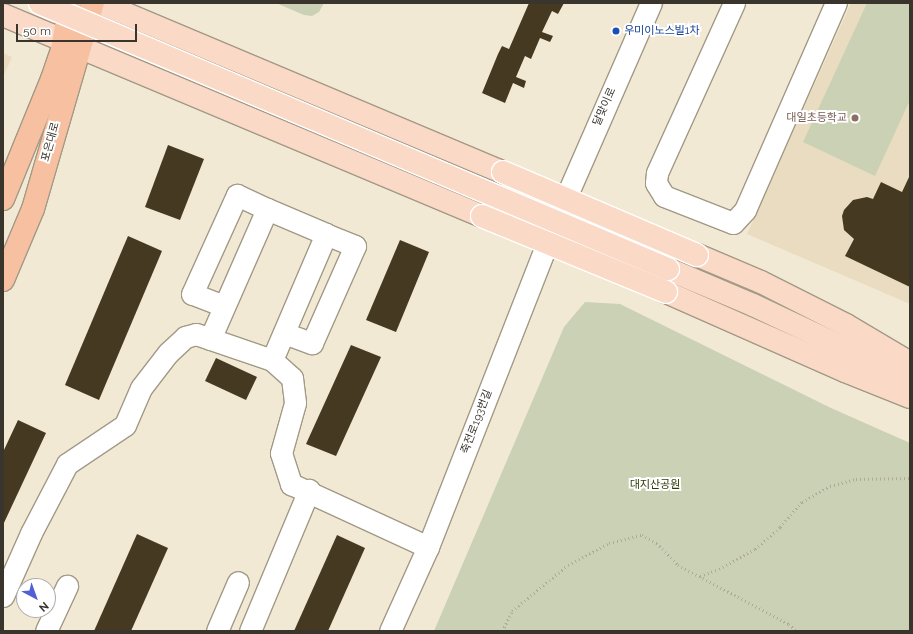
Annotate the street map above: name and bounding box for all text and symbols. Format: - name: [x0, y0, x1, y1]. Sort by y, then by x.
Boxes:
- scale bar: [18, 16, 139, 42]
- text: 50 m: [23, 24, 51, 38]
- place label: 우미이노스빌1차: [624, 24, 700, 38]
- marker: 우미이노스빌1차: [611, 26, 621, 36]
- street label: 달맞이로: [591, 86, 619, 128]
- place label: 대일초등학교: [786, 111, 847, 125]
- marker: 대일초등학교: [850, 113, 860, 123]
- street label: 포은대로: [39, 121, 63, 163]
- street label: 죽전로193번길: [459, 388, 495, 456]
- park label: 대지산공원: [630, 478, 680, 492]
- north arrow: [16, 578, 56, 618]
- text: N: [36, 599, 51, 614]

